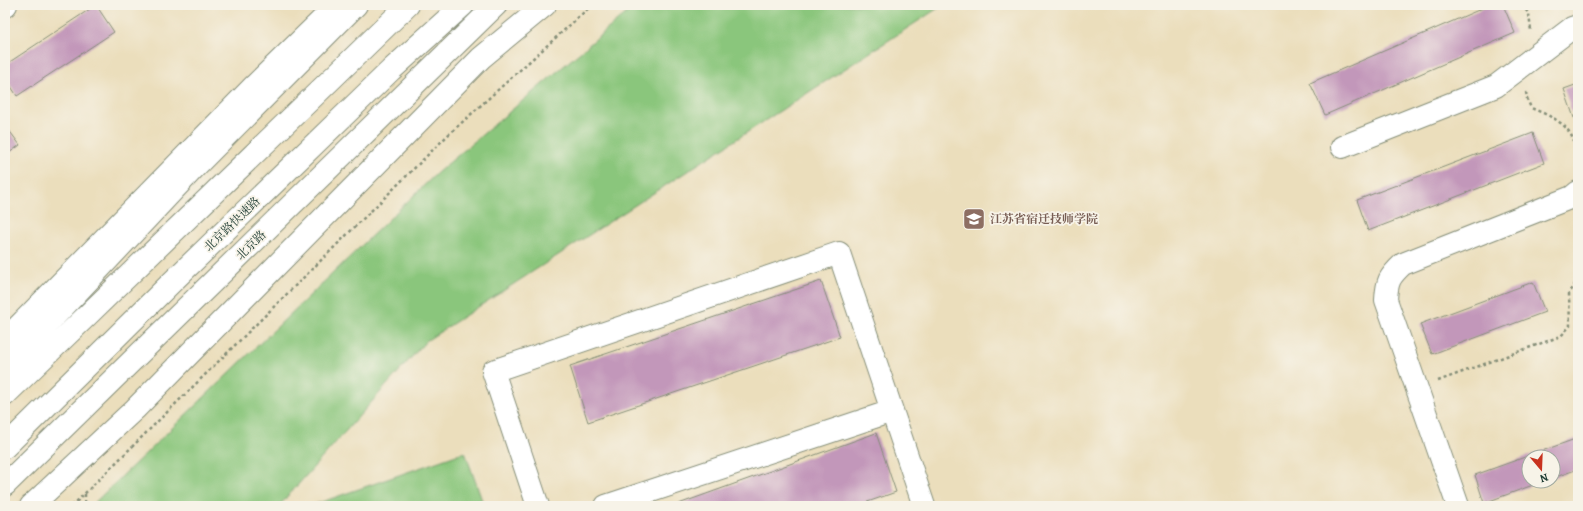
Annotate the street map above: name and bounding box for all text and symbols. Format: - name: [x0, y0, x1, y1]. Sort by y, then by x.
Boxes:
- street label: 北京路快速路: [201, 194, 263, 254]
- school or university icon: 江苏省宿迁技师学院: [961, 206, 987, 232]
- place label: 江苏省宿迁技师学院: [990, 211, 1098, 227]
- street label: 北京路: [233, 227, 269, 263]
- north arrow: [1521, 449, 1561, 489]
- text: N: [1538, 470, 1550, 486]

